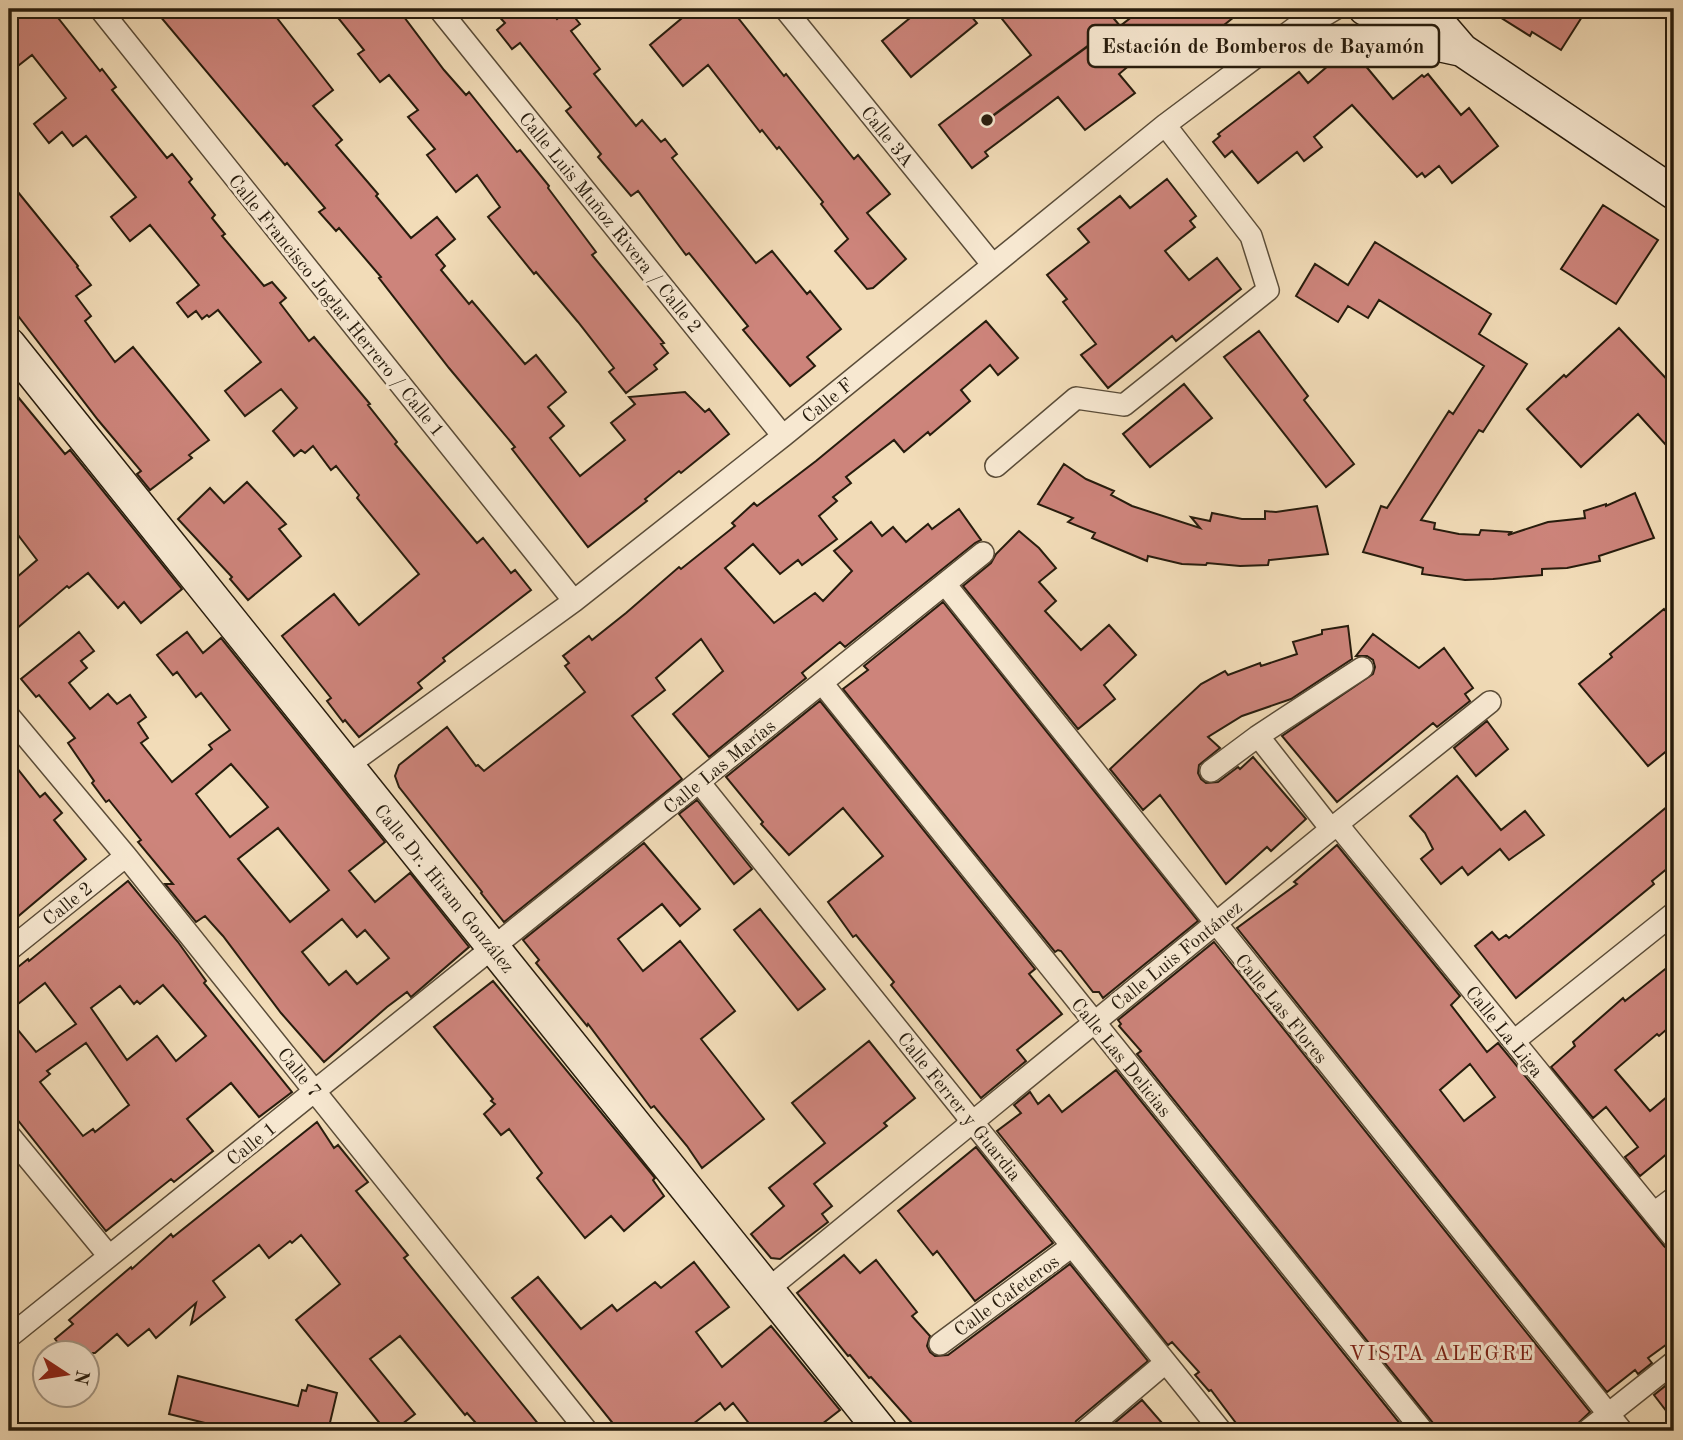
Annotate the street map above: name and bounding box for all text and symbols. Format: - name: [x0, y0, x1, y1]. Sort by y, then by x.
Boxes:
- callout: Estación de Bomberos de Bayamón: [1088, 25, 1439, 67]
- text: Estación de Bomberos de Bayamón: [1101, 37, 1425, 58]
- street label: Calle 3A: [856, 104, 916, 172]
- street label: Calle Luis Muñoz Rivera / Calle 2: [514, 110, 704, 338]
- street label: Calle Francisco Joglar Herrero / Calle 1: [224, 172, 447, 441]
- street label: Calle F: [800, 376, 858, 428]
- street label: Calle Las Marías: [661, 717, 780, 819]
- street label: Calle Dr. Hiram González: [369, 802, 517, 977]
- street label: Calle 2: [40, 879, 97, 930]
- street label: Calle Luis Fontánez: [1108, 898, 1247, 1015]
- street label: Calle Las Flores: [1230, 951, 1330, 1068]
- street label: Calle La Liga: [1461, 983, 1546, 1082]
- street label: Calle Las Delicias: [1066, 995, 1174, 1122]
- street label: Calle Ferrer y Guardia: [892, 1030, 1024, 1186]
- street label: Calle 7: [273, 1045, 324, 1102]
- street label: Calle 1: [224, 1119, 281, 1170]
- street label: Calle Cafeteros: [952, 1253, 1063, 1341]
- north arrow: [32, 1338, 102, 1408]
- district label: VISTA ALEGRE: [1349, 1344, 1535, 1365]
- text: N: [69, 1368, 91, 1387]

